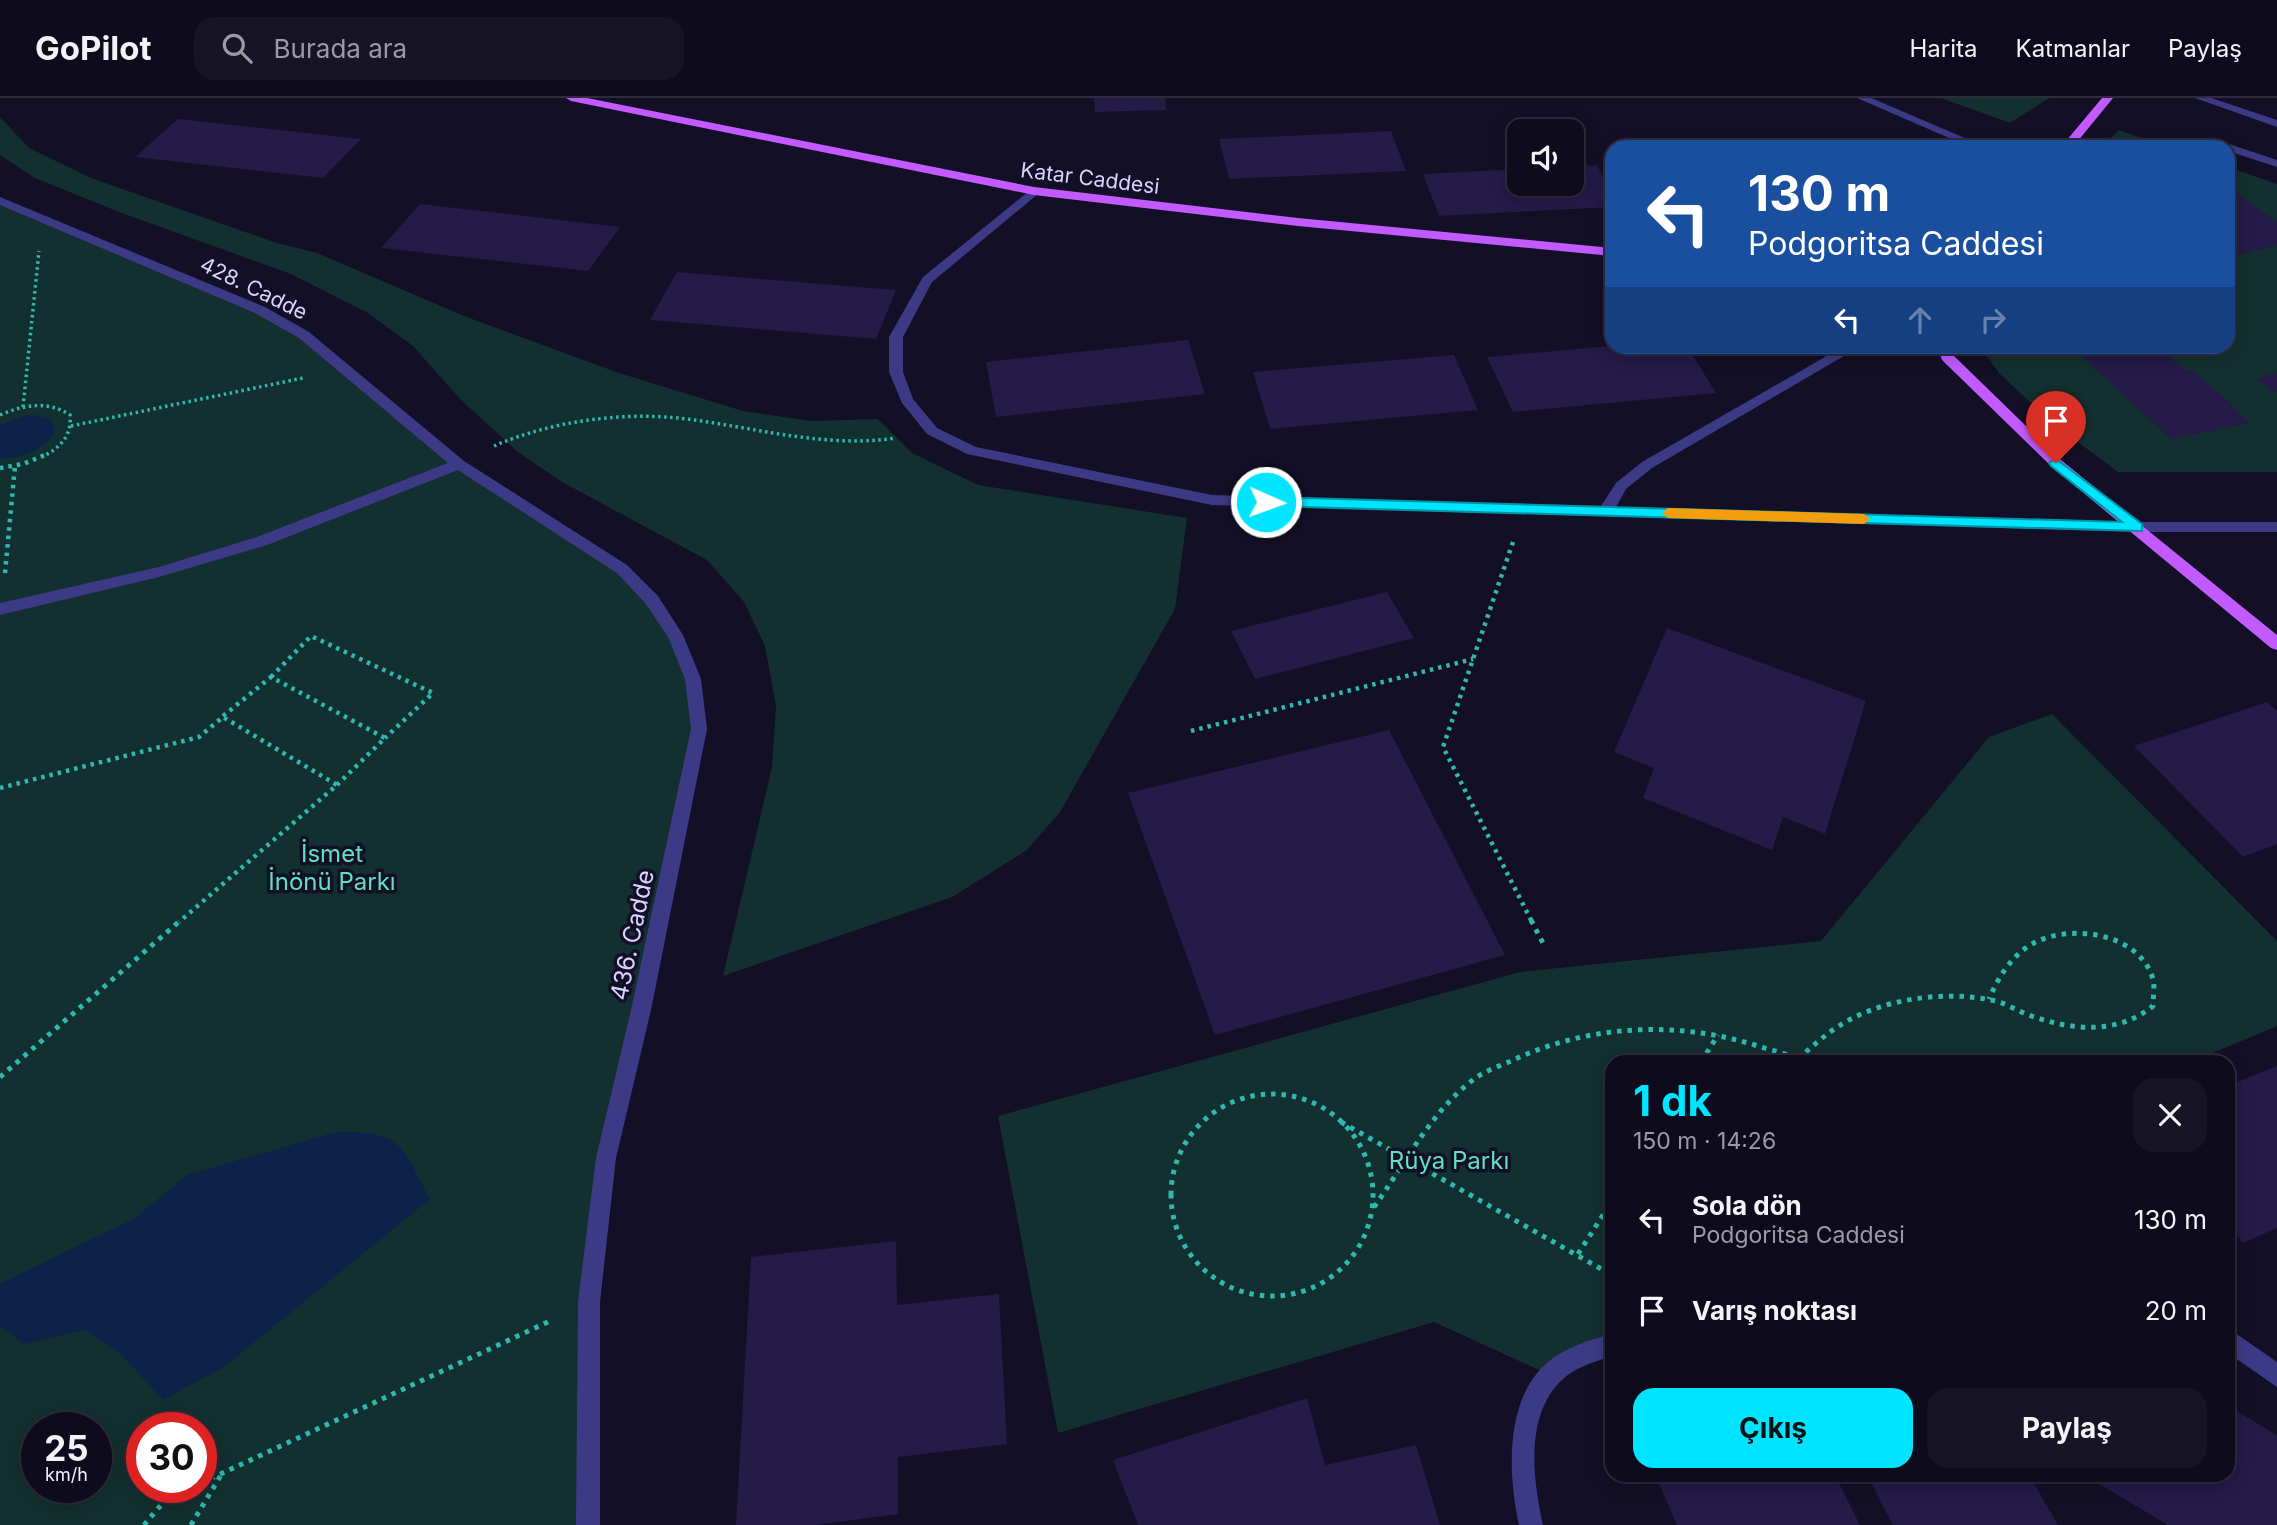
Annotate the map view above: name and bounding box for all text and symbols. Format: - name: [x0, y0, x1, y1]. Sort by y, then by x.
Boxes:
- search box: [194, 17, 684, 80]
- text: GoPilot: [35, 28, 152, 68]
- icon: search: [218, 29, 256, 67]
- text: Burada ara: [274, 33, 407, 64]
- text: Harita: [1910, 34, 1978, 63]
- text: Katmanlar: [2016, 34, 2130, 63]
- text: Paylaş: [2168, 34, 2242, 63]
- map controls: [1507, 119, 1584, 196]
- button: sound: [1507, 119, 1584, 196]
- street label: Katar Caddesi: [1019, 157, 1161, 199]
- text: 130 m: [1748, 164, 1890, 223]
- icon: left: [1633, 168, 1724, 259]
- text: Podgoritsa Caddesi: [1748, 224, 2044, 263]
- street label: 428. Cadde: [196, 251, 312, 325]
- icon: left: [1828, 301, 1866, 339]
- icon: ahead: [1901, 301, 1939, 339]
- icon: right: [1974, 301, 2012, 339]
- pin: [2026, 391, 2086, 463]
- icon: arrive: [2037, 402, 2075, 440]
- position arrow: [1229, 465, 1303, 539]
- park label: İsmet İnönü Parkı: [268, 839, 396, 896]
- street label: 436. Cadde: [604, 867, 660, 1003]
- text: 1 dk: [1633, 1075, 1712, 1126]
- button: close: [2133, 1078, 2207, 1152]
- text: 150 m · 14:26: [1633, 1127, 1776, 1155]
- park label: Rüya Parkı: [1389, 1146, 1509, 1175]
- text: Sola dön: [1692, 1190, 1802, 1221]
- icon: left: [1633, 1201, 1671, 1239]
- text: 130 m: [2134, 1204, 2207, 1235]
- text: Podgoritsa Caddesi: [1692, 1221, 1905, 1249]
- icon: arrive: [1633, 1292, 1671, 1330]
- text: Varış noktası: [1692, 1295, 1857, 1326]
- text: 20 m: [2145, 1295, 2207, 1326]
- button: Çıkış: [1633, 1388, 1913, 1468]
- button: Paylaş: [1927, 1388, 2207, 1468]
- speed limit sign: 30: [126, 1412, 217, 1503]
- text: 25: [44, 1427, 89, 1469]
- text: km/h: [45, 1464, 88, 1485]

